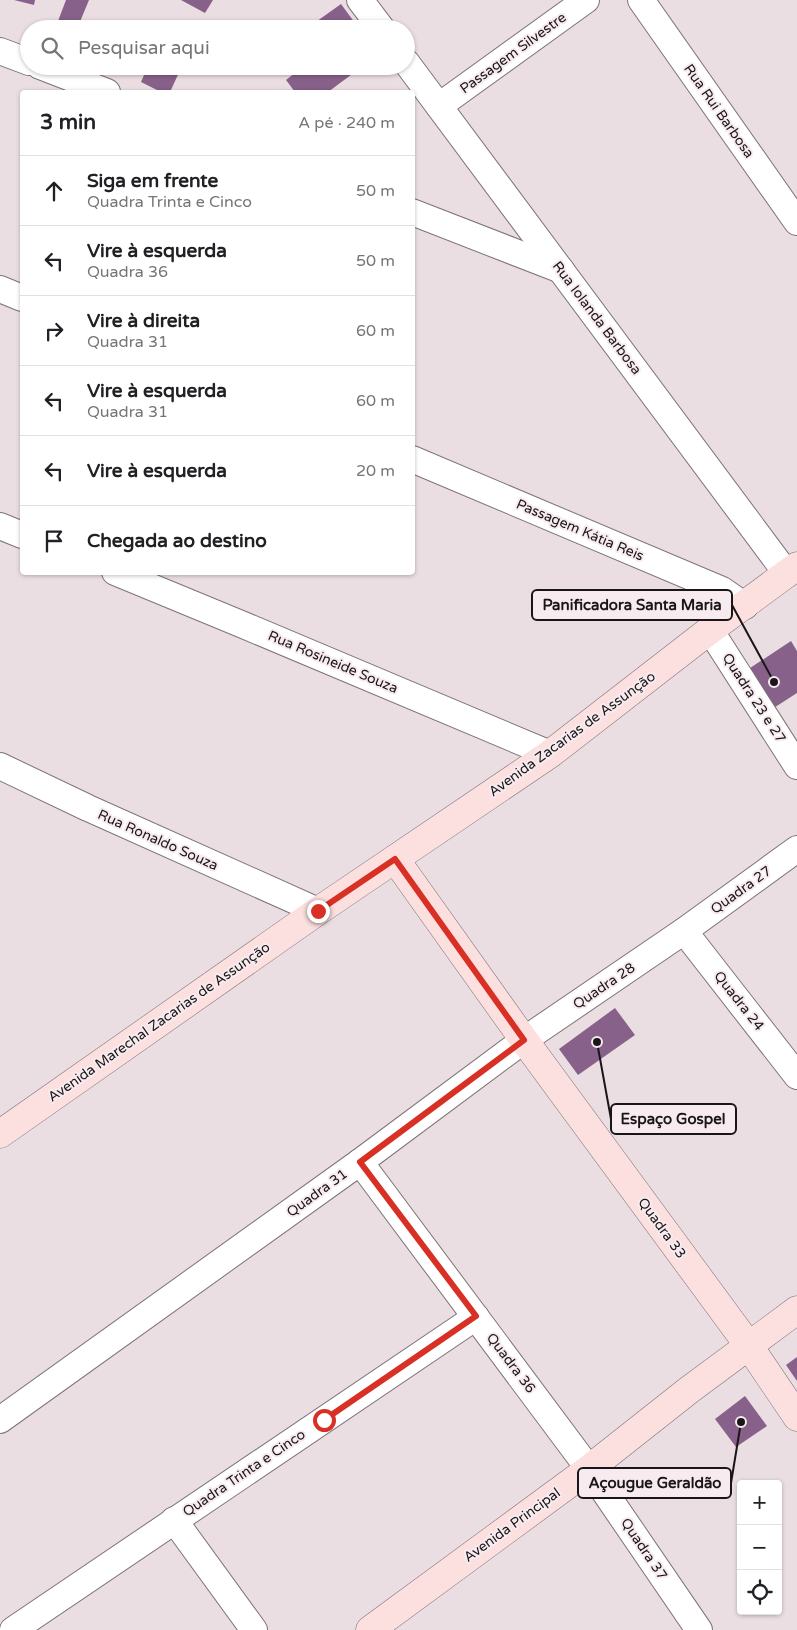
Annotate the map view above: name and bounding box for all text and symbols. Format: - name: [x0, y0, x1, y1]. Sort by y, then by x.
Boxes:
- street label: Passagem Silvestre: [457, 9, 570, 97]
- search box: [20, 20, 415, 75]
- icon: search: [38, 34, 66, 62]
- text: Pesquisar aqui: [78, 37, 210, 59]
- street label: Rua Rui Barbosa: [680, 61, 758, 161]
- text: 3 min: [40, 110, 96, 135]
- text: A pé · 240 m: [298, 113, 395, 133]
- text: Siga em frente: [87, 170, 218, 192]
- icon: ahead: [40, 177, 68, 205]
- text: 50 m: [356, 181, 395, 201]
- text: Quadra Trinta e Cinco: [87, 192, 252, 212]
- text: Vire à esquerda: [87, 240, 227, 262]
- icon: left: [40, 247, 68, 275]
- text: 50 m: [356, 251, 395, 271]
- street label: Rua Iolanda Barbosa: [549, 258, 645, 378]
- text: Quadra 36: [87, 262, 168, 282]
- text: Vire à direita: [87, 310, 200, 332]
- icon: right: [40, 317, 68, 345]
- text: 60 m: [356, 321, 395, 341]
- text: Quadra 31: [87, 332, 168, 352]
- text: Vire à esquerda: [87, 380, 227, 402]
- icon: left: [40, 387, 68, 415]
- text: 60 m: [356, 391, 395, 411]
- text: Quadra 31: [87, 402, 168, 422]
- icon: left: [40, 457, 68, 485]
- text: Vire à esquerda: [87, 460, 227, 482]
- text: 20 m: [356, 461, 395, 481]
- street label: Passagem Kátia Reis: [514, 495, 647, 565]
- icon: arrive: [40, 527, 68, 555]
- text: Chegada ao destino: [87, 530, 267, 552]
- callout: Panificadora Santa Maria: [532, 590, 732, 620]
- text: Panificadora Santa Maria: [542, 596, 722, 614]
- street label: Rua Rosineide Souza: [265, 627, 401, 697]
- street label: Quadra 23 e 27: [719, 650, 789, 746]
- street label: Avenida Zacarias de Assunção: [485, 668, 659, 800]
- street label: Rua Ronaldo Souza: [95, 806, 221, 874]
- street label: Quadra 27: [707, 862, 775, 918]
- route end: [307, 900, 330, 923]
- street label: Avenida Marechal Zacarias de Assunção: [45, 938, 273, 1106]
- street label: Quadra 28: [570, 959, 638, 1013]
- street label: Quadra 24: [710, 968, 768, 1034]
- callout: Espaço Gospel: [611, 1104, 736, 1134]
- text: Espaço Gospel: [621, 1110, 725, 1129]
- street label: Quadra 31: [283, 1165, 351, 1221]
- street label: Quadra 33: [634, 1194, 690, 1262]
- street label: Quadra 36: [483, 1330, 539, 1397]
- route start: [313, 1409, 336, 1432]
- street label: Quadra Trinta e Cinco: [179, 1426, 309, 1520]
- callout: Açougue Geraldão: [578, 1468, 731, 1498]
- text: Açougue Geraldão: [589, 1474, 721, 1493]
- map controls: [737, 1480, 782, 1615]
- button: +: [737, 1480, 782, 1525]
- street label: Avenida Principal: [460, 1484, 564, 1566]
- street label: Quadra 37: [617, 1515, 671, 1583]
- button: −: [737, 1525, 782, 1570]
- button: locate: [737, 1570, 782, 1615]

